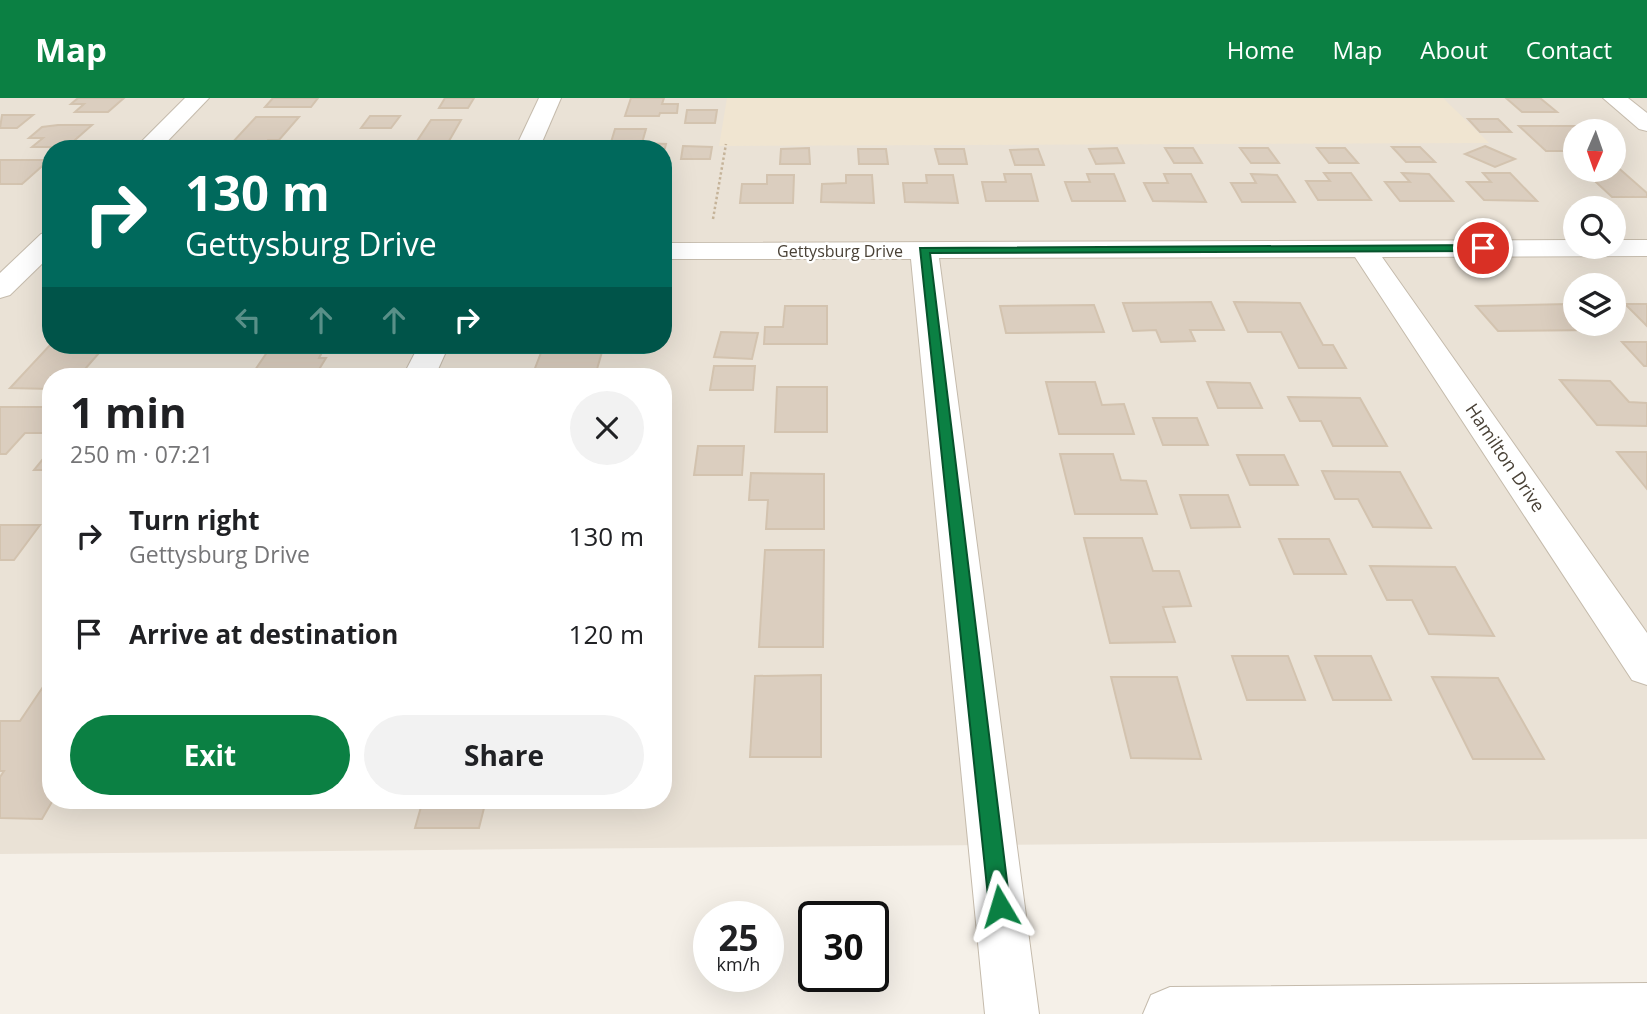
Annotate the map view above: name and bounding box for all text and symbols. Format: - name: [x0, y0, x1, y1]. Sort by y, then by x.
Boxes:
- text: Map: [35, 27, 107, 72]
- text: Home: [1227, 33, 1295, 66]
- text: Map: [1333, 33, 1382, 66]
- text: About: [1420, 33, 1488, 66]
- text: Contact: [1526, 33, 1612, 66]
- north arrow: [1563, 119, 1626, 182]
- map controls: [1563, 119, 1626, 336]
- text: 130 m: [185, 159, 330, 225]
- icon: right: [70, 168, 161, 259]
- button: search: [1563, 196, 1626, 259]
- pin: [1453, 218, 1513, 278]
- text: Gettysburg Drive: [185, 222, 437, 265]
- icon: arrive: [1464, 229, 1502, 267]
- street label: Gettysburg Drive: [777, 240, 903, 262]
- button: layers: [1563, 273, 1626, 336]
- icon: left: [229, 301, 267, 339]
- icon: ahead: [302, 301, 340, 339]
- icon: ahead: [375, 301, 413, 339]
- icon: right: [448, 301, 486, 339]
- text: 1 min: [70, 383, 187, 440]
- button: close: [570, 391, 644, 465]
- street label: Hamilton Drive: [1461, 398, 1551, 516]
- text: 250 m · 07:21: [70, 438, 213, 470]
- text: Turn right: [129, 502, 260, 538]
- icon: right: [70, 517, 108, 555]
- text: 130 m: [569, 518, 644, 554]
- text: Gettysburg Drive: [129, 538, 310, 570]
- icon: arrive: [70, 615, 108, 653]
- text: Arrive at destination: [129, 616, 398, 652]
- text: 120 m: [569, 616, 644, 652]
- button: Exit: [70, 715, 350, 795]
- button: Share: [364, 715, 644, 795]
- position arrow: [963, 869, 1037, 943]
- speed limit sign: 30: [798, 901, 889, 992]
- text: 25: [718, 914, 759, 961]
- text: km/h: [717, 952, 760, 976]

